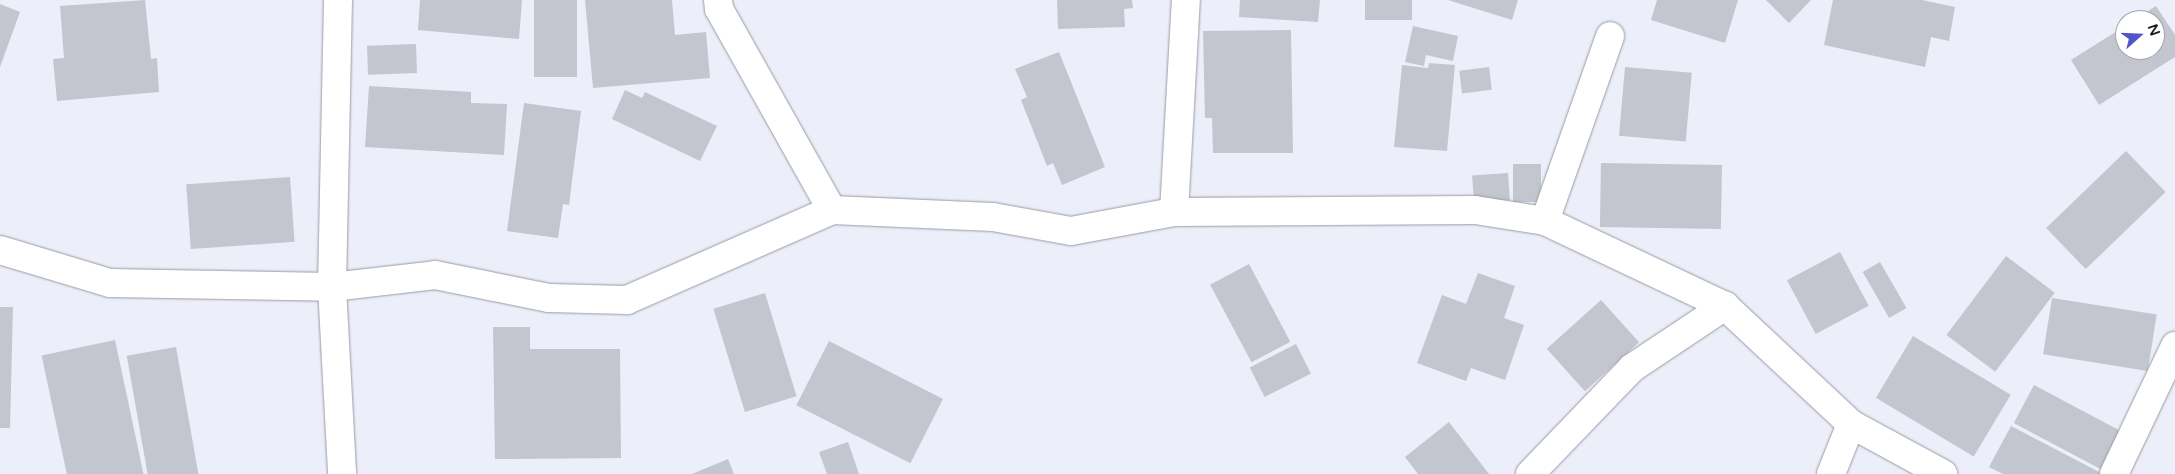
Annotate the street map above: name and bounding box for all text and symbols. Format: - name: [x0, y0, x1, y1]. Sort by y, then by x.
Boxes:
- north arrow: [2115, 10, 2165, 60]
- text: N: [2144, 22, 2164, 38]

